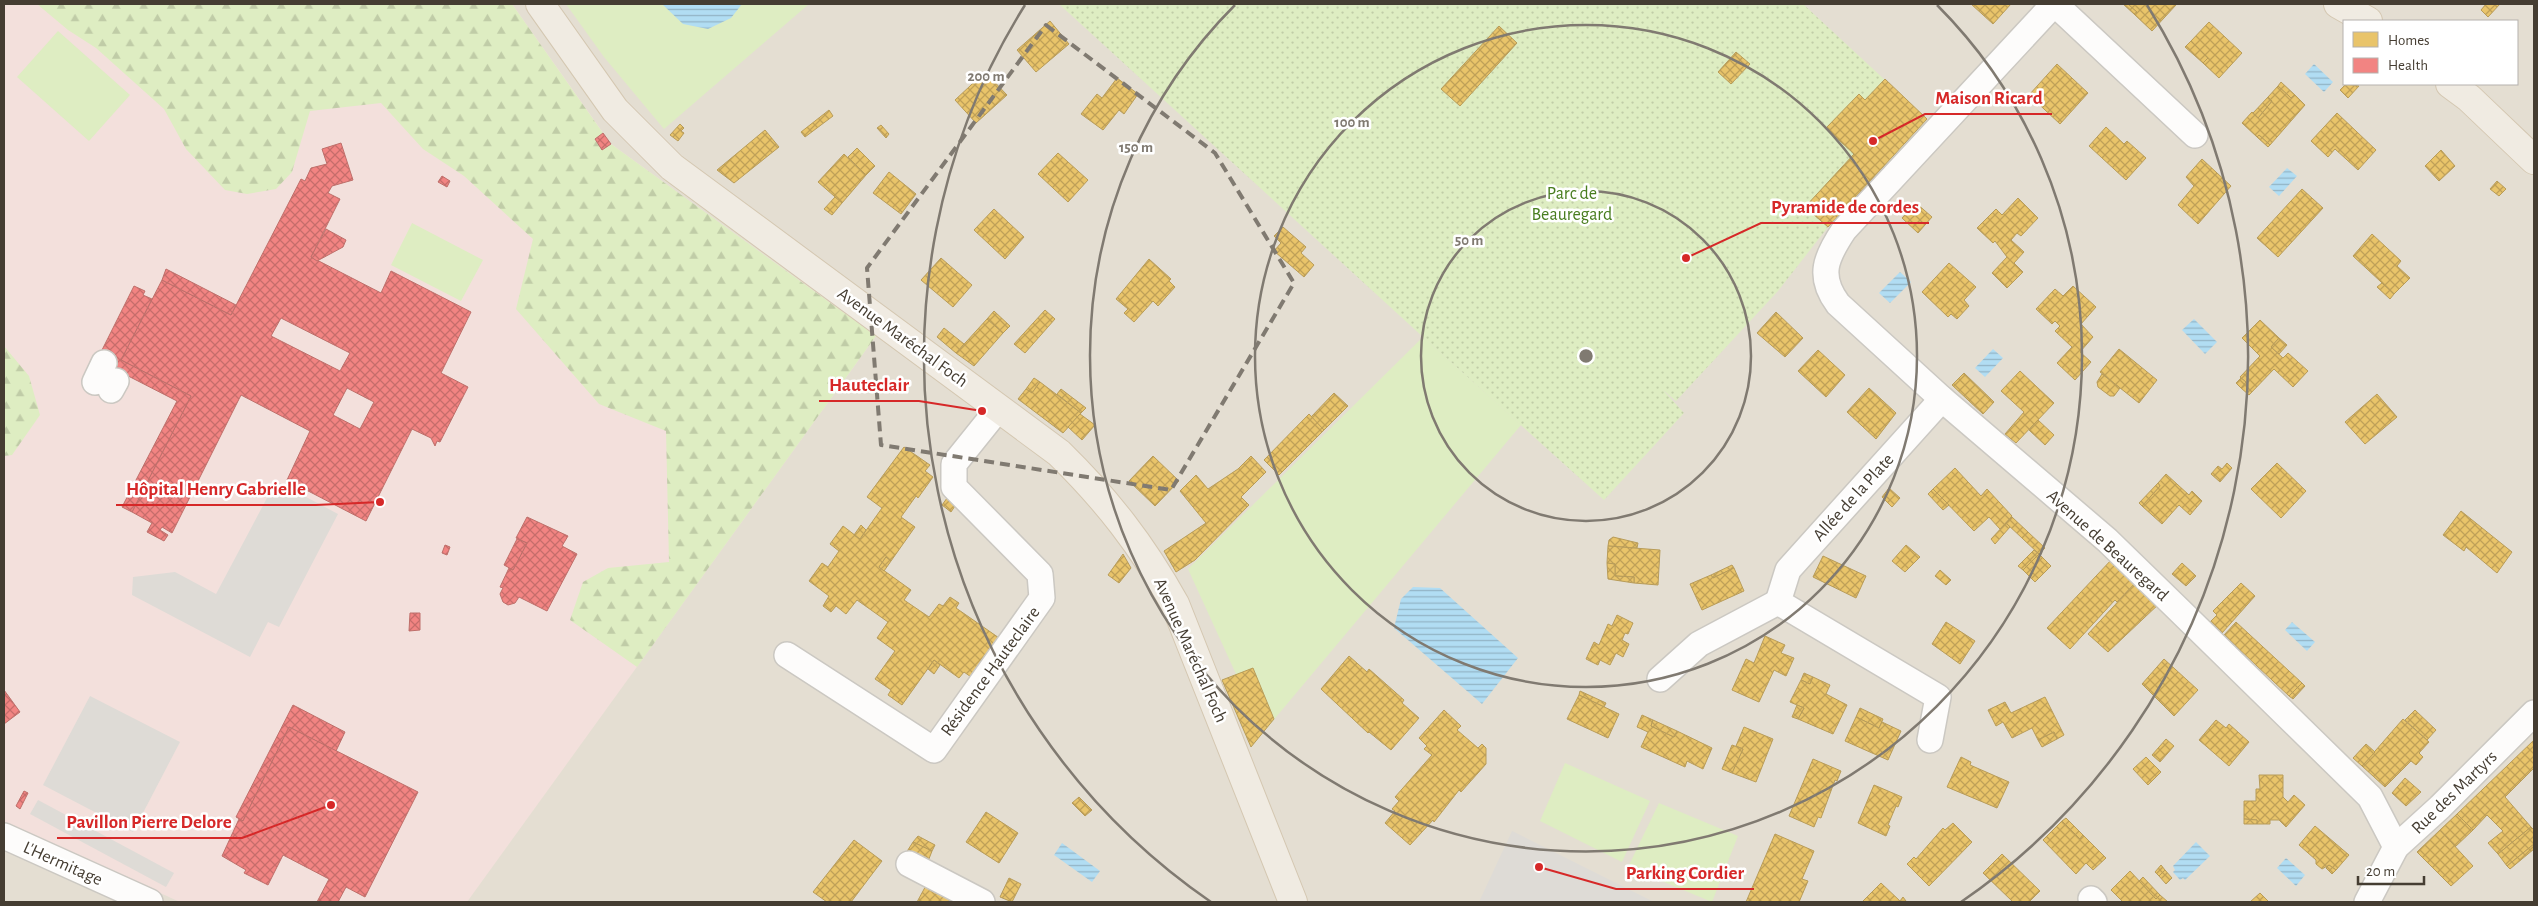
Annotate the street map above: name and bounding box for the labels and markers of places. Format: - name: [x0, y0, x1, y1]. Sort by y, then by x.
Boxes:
- callout: Maison Ricard: [1925, 80, 2052, 114]
- callout: Pyramide de cordes: [1761, 189, 1929, 223]
- centre of rings: [1577, 347, 1595, 365]
- callout: Hauteclair: [819, 367, 919, 401]
- callout: Hôpital Henry Gabrielle: [116, 471, 316, 505]
- callout: Pavillon Pierre Delore: [57, 804, 242, 838]
- callout: Parking Cordier: [1616, 855, 1754, 889]

